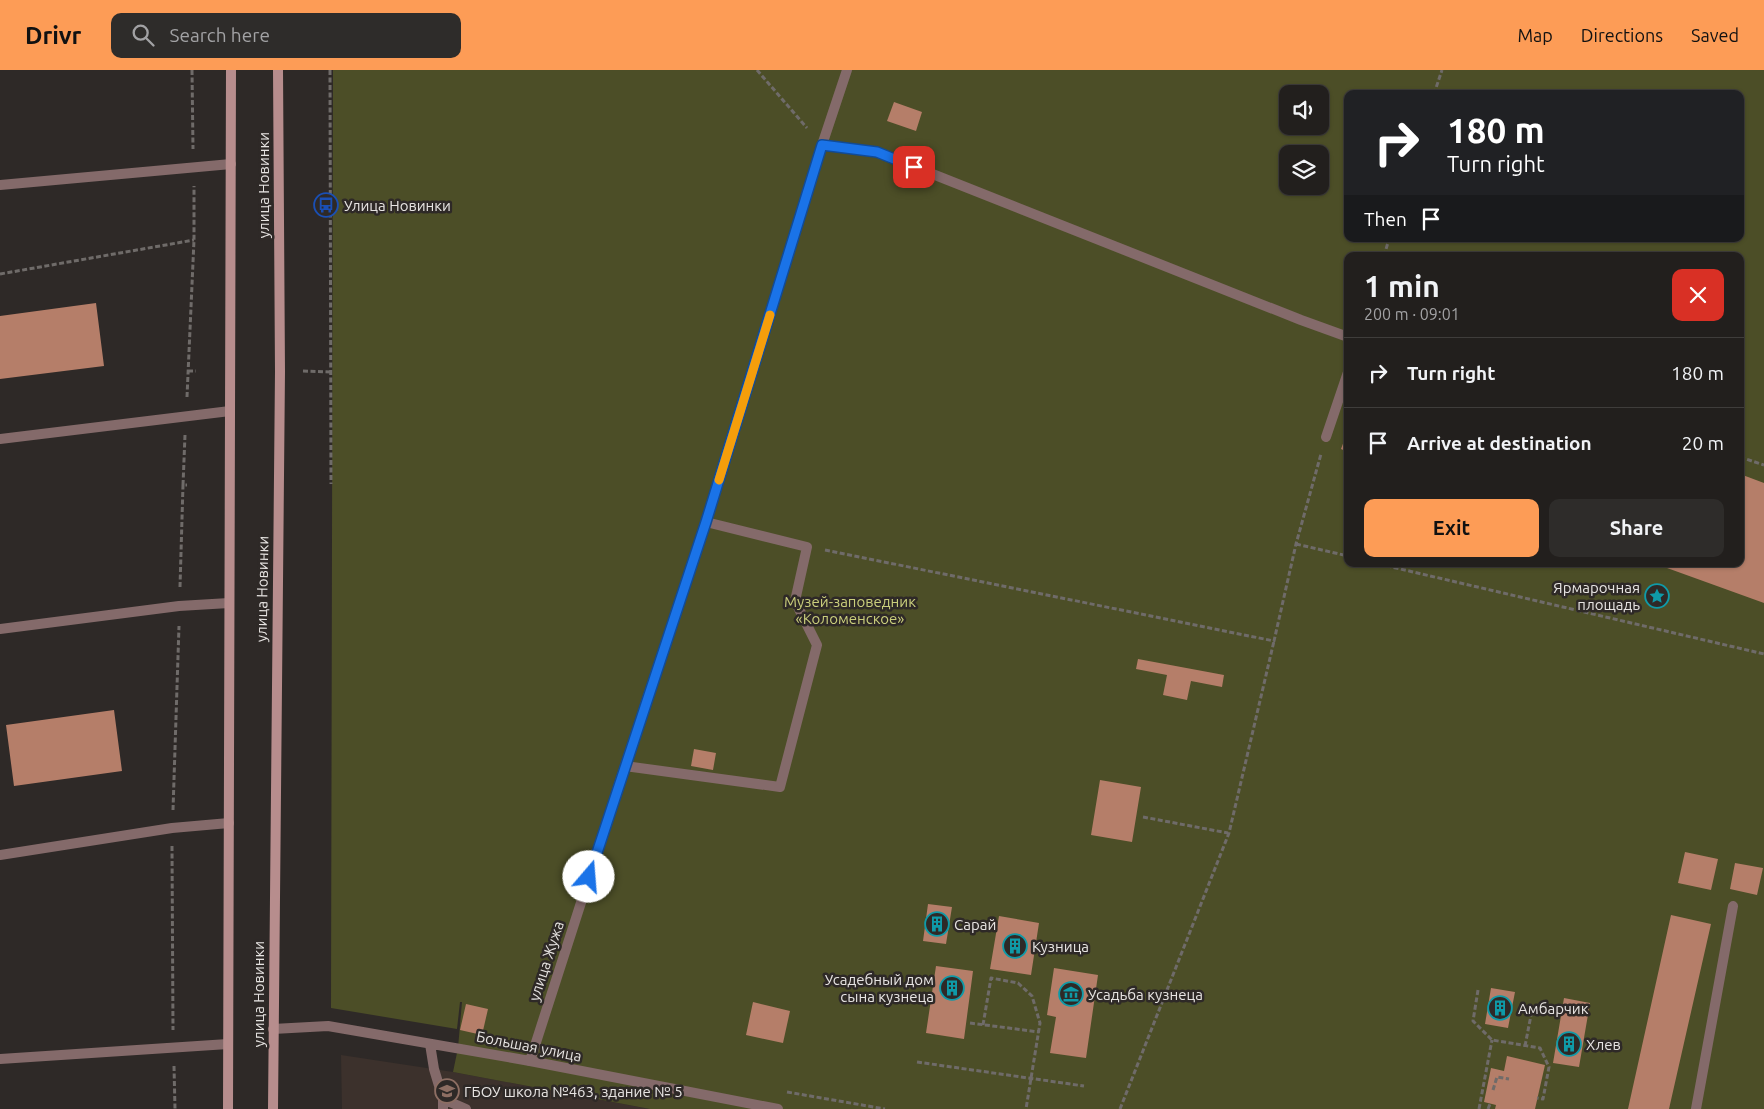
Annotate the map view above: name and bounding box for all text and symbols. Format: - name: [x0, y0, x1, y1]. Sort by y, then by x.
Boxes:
- search box: [111, 13, 461, 58]
- icon: search: [129, 21, 157, 49]
- text: Drivr: [25, 22, 81, 49]
- text: Search here: [169, 24, 270, 46]
- text: Map: [1517, 25, 1553, 45]
- text: Directions: [1581, 25, 1663, 45]
- text: Saved: [1691, 25, 1739, 45]
- map controls: [1279, 85, 1329, 195]
- button: sound: [1279, 85, 1329, 135]
- icon: right: [1364, 110, 1429, 175]
- text: 180 m: [1447, 110, 1545, 150]
- street label: улица Новинки: [255, 132, 272, 238]
- button: layers: [1279, 145, 1329, 195]
- pin: [893, 146, 935, 188]
- text: Turn right: [1447, 151, 1545, 176]
- icon: arrive: [900, 153, 928, 181]
- bus stop icon: Улица Новинки: [313, 192, 339, 218]
- place label: Улица Новинки: [344, 197, 451, 214]
- icon: arrive: [1417, 205, 1445, 233]
- text: Then: [1364, 208, 1407, 230]
- text: 1 min: [1364, 269, 1440, 303]
- button: close: [1672, 269, 1724, 321]
- text: 200 m · 09:01: [1364, 305, 1460, 323]
- icon: right: [1364, 359, 1392, 387]
- text: Turn right: [1407, 362, 1495, 384]
- text: 180 m: [1671, 362, 1724, 384]
- icon: arrive: [1364, 429, 1392, 457]
- text: Arrive at destination: [1407, 432, 1592, 454]
- text: 20 m: [1682, 432, 1724, 454]
- button: Exit: [1364, 499, 1539, 557]
- button: Share: [1549, 499, 1724, 557]
- street label: улица Новинки: [253, 536, 271, 642]
- place label: Ярмарочная площадь: [1553, 579, 1640, 613]
- place icon: Ярмарочная площадь: [1644, 583, 1670, 609]
- park label: Музей-заповедник «Коломенское»: [784, 593, 916, 627]
- position arrow: [562, 850, 614, 902]
- building icon: Сарай: [924, 911, 950, 937]
- place label: Сарай: [954, 916, 996, 933]
- street label: улица Жужа: [525, 919, 567, 1003]
- building icon: Кузница: [1002, 933, 1028, 959]
- place label: Кузница: [1032, 938, 1089, 955]
- street label: улица Новинки: [250, 941, 267, 1047]
- place label: Усадебный дом сына кузнеца: [825, 971, 934, 1005]
- building icon: Усадебный дом сына кузнеца: [939, 975, 965, 1001]
- museum icon: Усадьба кузнеца: [1058, 981, 1084, 1007]
- place label: Усадьба кузнеца: [1088, 986, 1203, 1003]
- building icon: Амбарчик: [1487, 995, 1513, 1021]
- place label: Амбарчик: [1518, 1000, 1589, 1017]
- street label: Большая улица: [475, 1027, 583, 1065]
- building icon: Хлев: [1556, 1031, 1582, 1057]
- place label: Хлев: [1586, 1036, 1621, 1053]
- school or university icon: ГБОУ школа №463, здание № 5: [434, 1078, 460, 1104]
- place label: ГБОУ школа №463, здание № 5: [464, 1083, 683, 1100]

